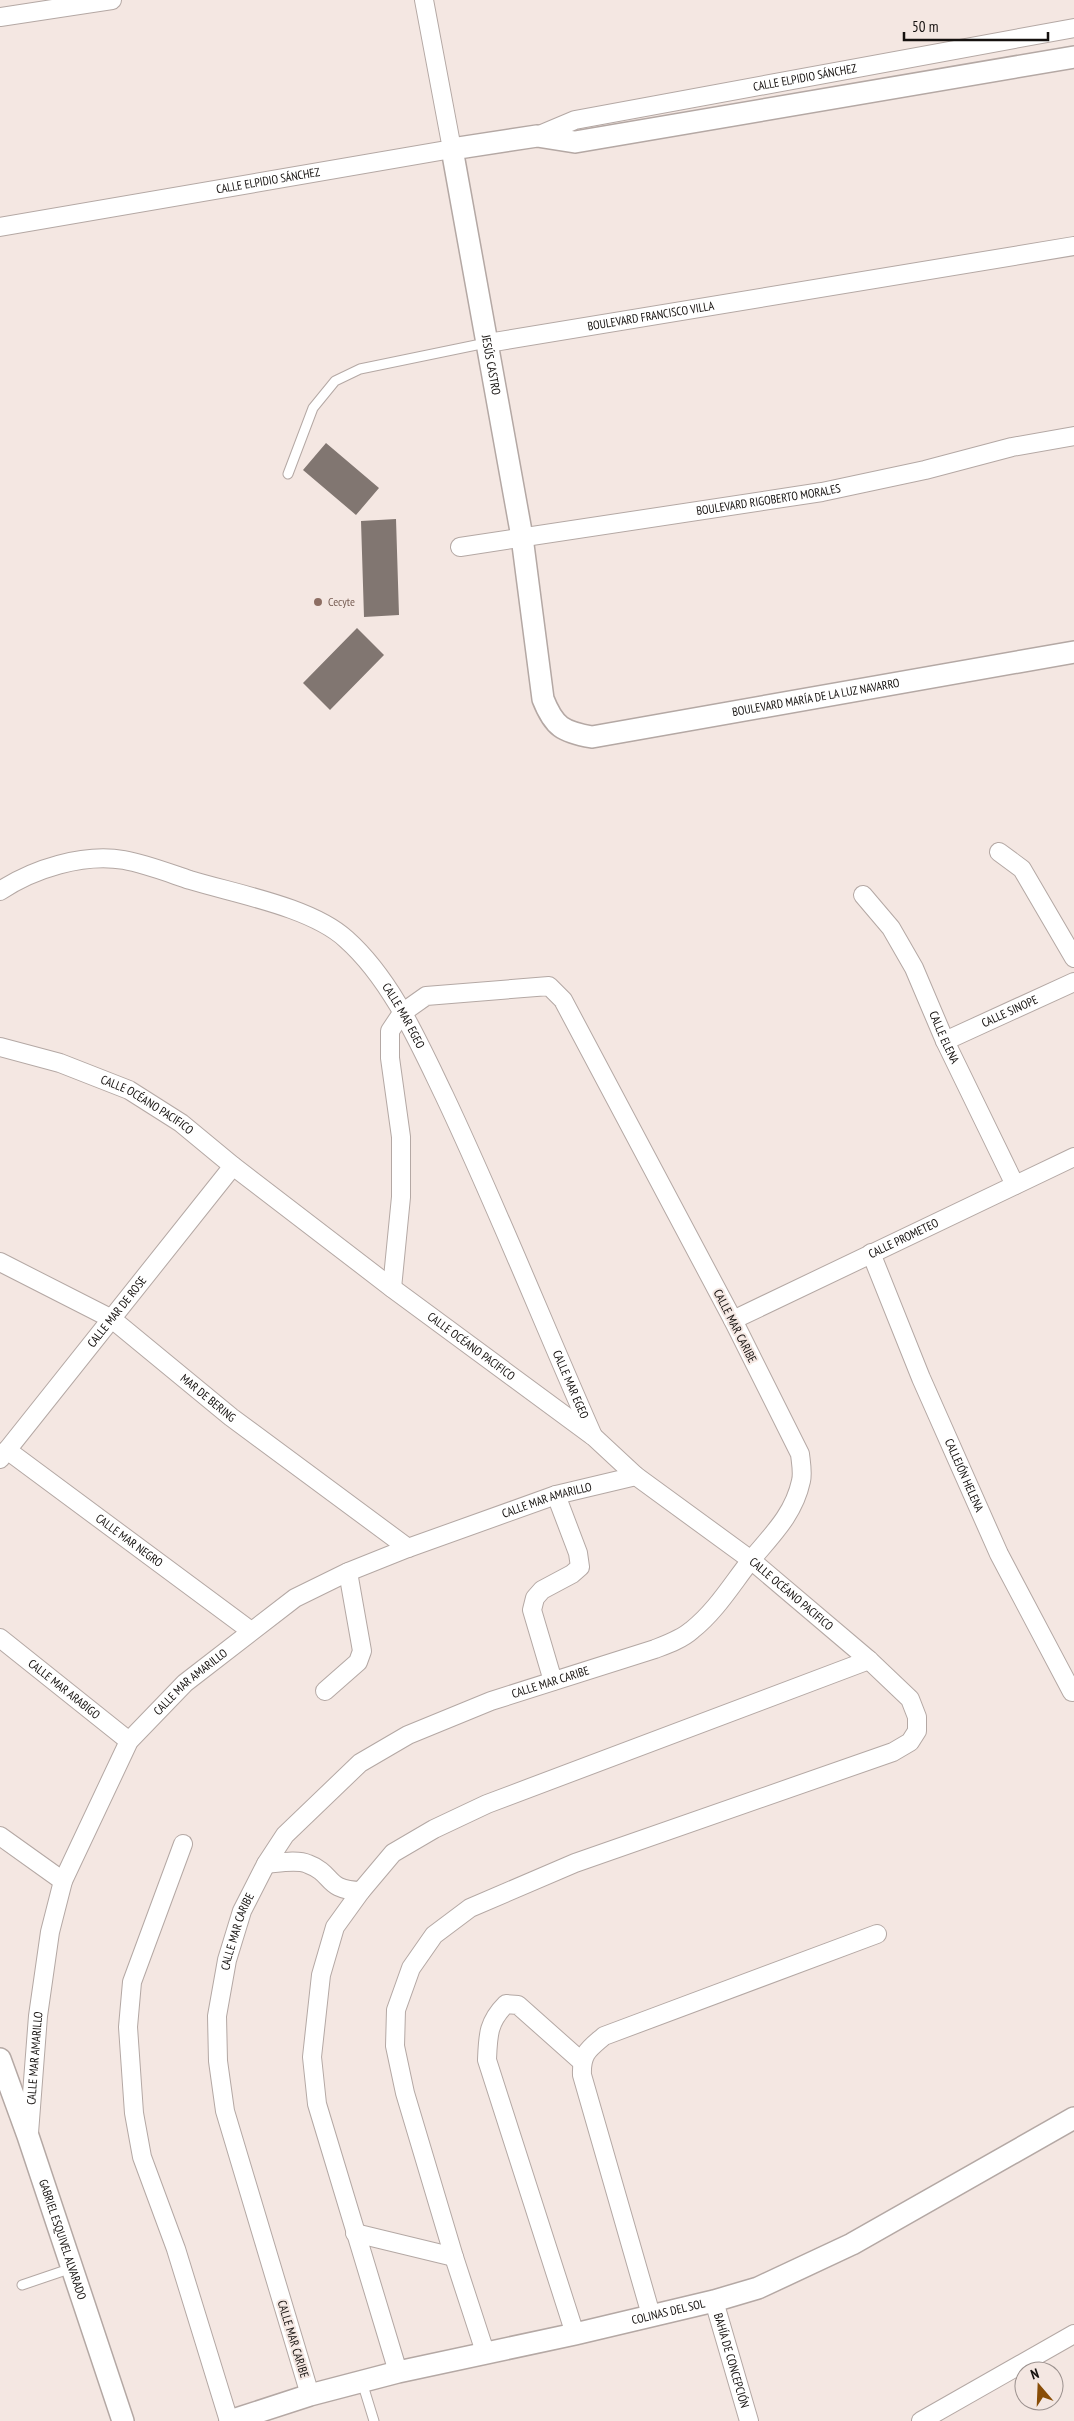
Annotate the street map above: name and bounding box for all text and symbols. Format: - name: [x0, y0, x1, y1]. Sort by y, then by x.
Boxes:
- scale bar: [904, 10, 1048, 42]
- text: 50 m: [912, 17, 938, 36]
- street label: CALLE ELPIDIO SÁNCHEZ: [752, 60, 858, 94]
- street label: CALLE ELPIDIO SÁNCHEZ: [215, 164, 321, 197]
- street label: BOULEVARD FRANCISCO VILLA: [586, 298, 716, 333]
- street label: JESÚS CASTRO: [478, 333, 504, 396]
- street label: BOULEVARD RIGOBERTO MORALES: [695, 480, 842, 518]
- place label: Cecyte: [328, 594, 355, 609]
- marker: Cecyte: [312, 596, 324, 608]
- street label: BOULEVARD MARÍA DE LA LUZ NAVARRO: [731, 675, 901, 719]
- street label: CALLE MAR EGEO: [379, 980, 429, 1051]
- street label: CALLE SINOPE: [979, 992, 1040, 1030]
- street label: CALLE ELENA: [926, 1009, 963, 1066]
- street label: CALLE OCÉANO PACIFICO: [99, 1072, 197, 1137]
- street label: CALLE PROMETEO: [866, 1215, 941, 1261]
- street label: CALLE MAR DE ROSE: [84, 1273, 149, 1350]
- street label: CALLE MAR CARIBE: [711, 1287, 760, 1365]
- street label: CALLE OCÉANO PACIFICO: [425, 1309, 519, 1383]
- street label: CALLE MAR EGEO: [550, 1348, 593, 1421]
- street label: MAR DE BERING: [178, 1370, 239, 1425]
- street label: CALLEJÓN HELENA: [942, 1436, 987, 1514]
- street label: CALLE MAR AMARILLO: [500, 1479, 594, 1521]
- street label: CALLE MAR NEGRO: [93, 1510, 166, 1570]
- street label: CALLE OCÉANO PACIFICO: [746, 1554, 837, 1634]
- street label: CALLE MAR AMARILLO: [150, 1645, 230, 1718]
- street label: CALLE MAR ARABIGO: [25, 1656, 104, 1722]
- street label: CALLE MAR CARIBE: [510, 1662, 591, 1701]
- street label: CALLE MAR CARIBE: [217, 1890, 257, 1971]
- street label: CALLE MAR AMARILLO: [23, 2010, 46, 2105]
- street label: GABRIEL ESQUIVEL ALVARADO: [36, 2177, 90, 2302]
- street label: COLINAS DEL SOL: [630, 2295, 706, 2327]
- street label: CALLE MAR CARIBE: [275, 2298, 312, 2379]
- street label: BAHÍA DE CONCEPCIÓN: [711, 2311, 753, 2410]
- north arrow: [1014, 2361, 1064, 2411]
- text: N: [1028, 2364, 1041, 2383]

